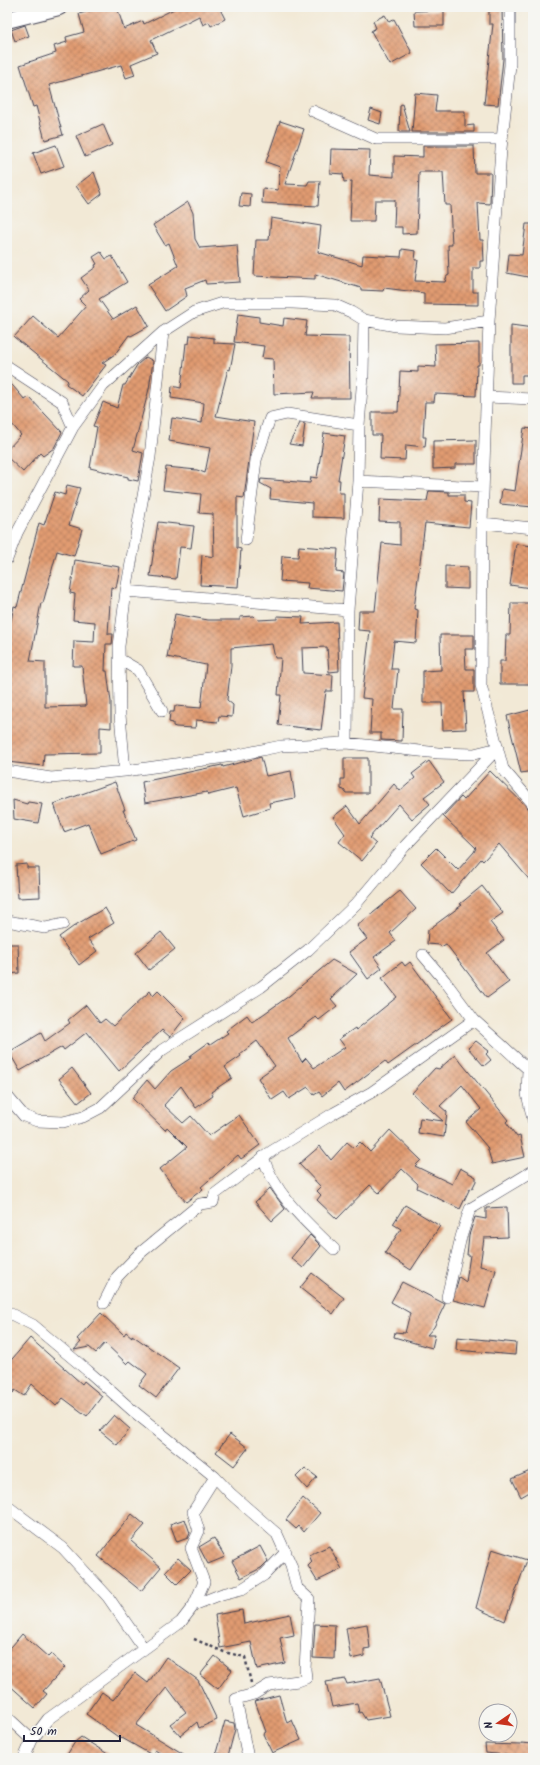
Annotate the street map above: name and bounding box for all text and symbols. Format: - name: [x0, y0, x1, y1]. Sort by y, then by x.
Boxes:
- north arrow: [478, 1703, 518, 1743]
- scale bar: [24, 1717, 120, 1743]
- text: N: [480, 1720, 499, 1730]
- text: 50 m: [30, 1722, 57, 1741]

